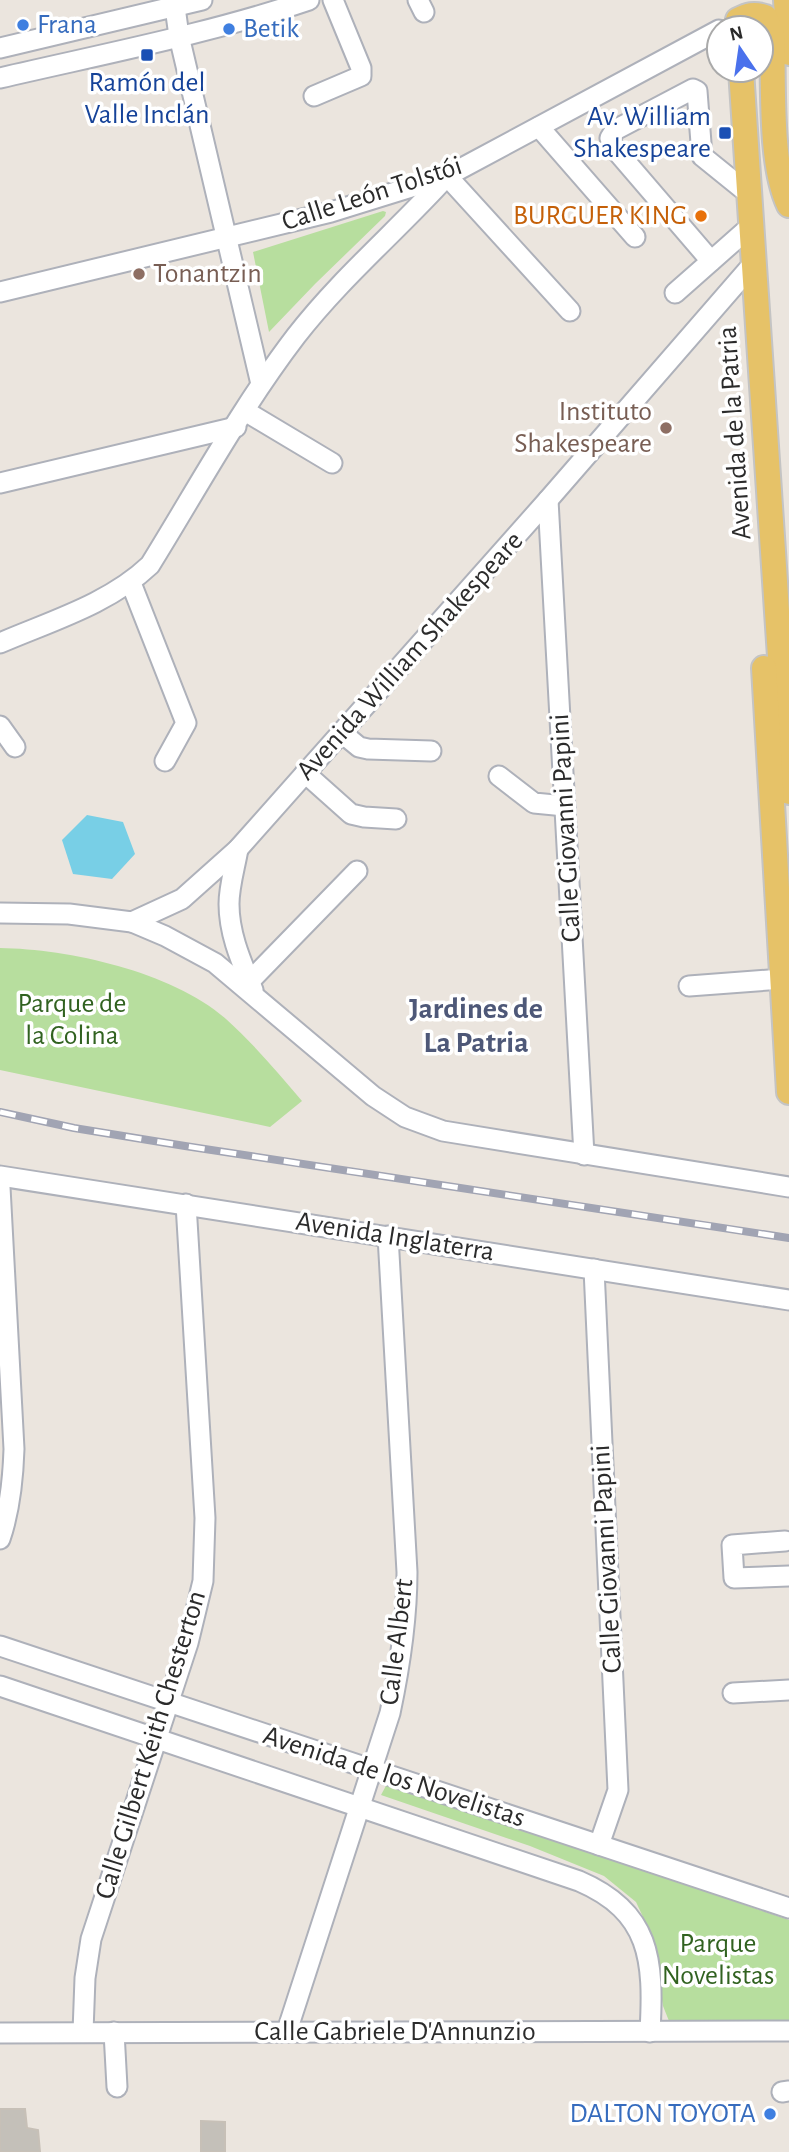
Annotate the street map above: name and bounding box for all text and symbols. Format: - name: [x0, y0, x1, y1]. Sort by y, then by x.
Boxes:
- place label: Frana: [37, 11, 97, 39]
- north arrow: [705, 14, 775, 84]
- place label: Betik: [243, 15, 299, 43]
- marker: Frana: [15, 17, 31, 33]
- marker: Betik: [221, 21, 237, 37]
- text: N: [728, 23, 745, 45]
- marker: Ramón del Valle Inclán: [139, 47, 155, 63]
- place label: Ramón del Valle Inclán: [84, 69, 210, 129]
- place label: Av. William Shakespeare: [573, 103, 711, 163]
- marker: Av. William Shakespeare: [717, 125, 733, 141]
- street label: Calle León Tolstói: [278, 152, 466, 236]
- place label: BURGUER KING: [513, 202, 687, 230]
- marker: BURGUER KING: [693, 208, 709, 224]
- place label: Tonantzin: [153, 260, 262, 288]
- marker: Tonantzin: [131, 266, 147, 282]
- street label: Avenida de la Patria: [714, 325, 756, 541]
- place label: Instituto Shakespeare: [514, 398, 652, 458]
- marker: Instituto Shakespeare: [658, 420, 674, 436]
- street label: Avenida William Shakespeare: [291, 527, 529, 785]
- street label: Calle Giovanni Papini: [546, 713, 586, 943]
- park label: Parque de la Colina: [18, 990, 126, 1050]
- district label: Jardines de La Patria: [409, 994, 543, 1058]
- street label: Avenida Inglaterra: [294, 1207, 496, 1267]
- street label: Calle Giovanni Papini: [587, 1444, 627, 1674]
- street label: Calle Albert: [375, 1577, 419, 1707]
- street label: Calle Gilbert Keith Chesterton: [91, 1587, 211, 1903]
- street label: Avenida de los Novelistas: [260, 1721, 528, 1833]
- park label: Parque Novelistas: [662, 1930, 774, 1990]
- street label: Calle Gabriele D'Annunzio: [254, 2018, 536, 2046]
- place label: DALTON TOYOTA: [569, 2100, 756, 2128]
- marker: DALTON TOYOTA: [762, 2106, 778, 2122]

